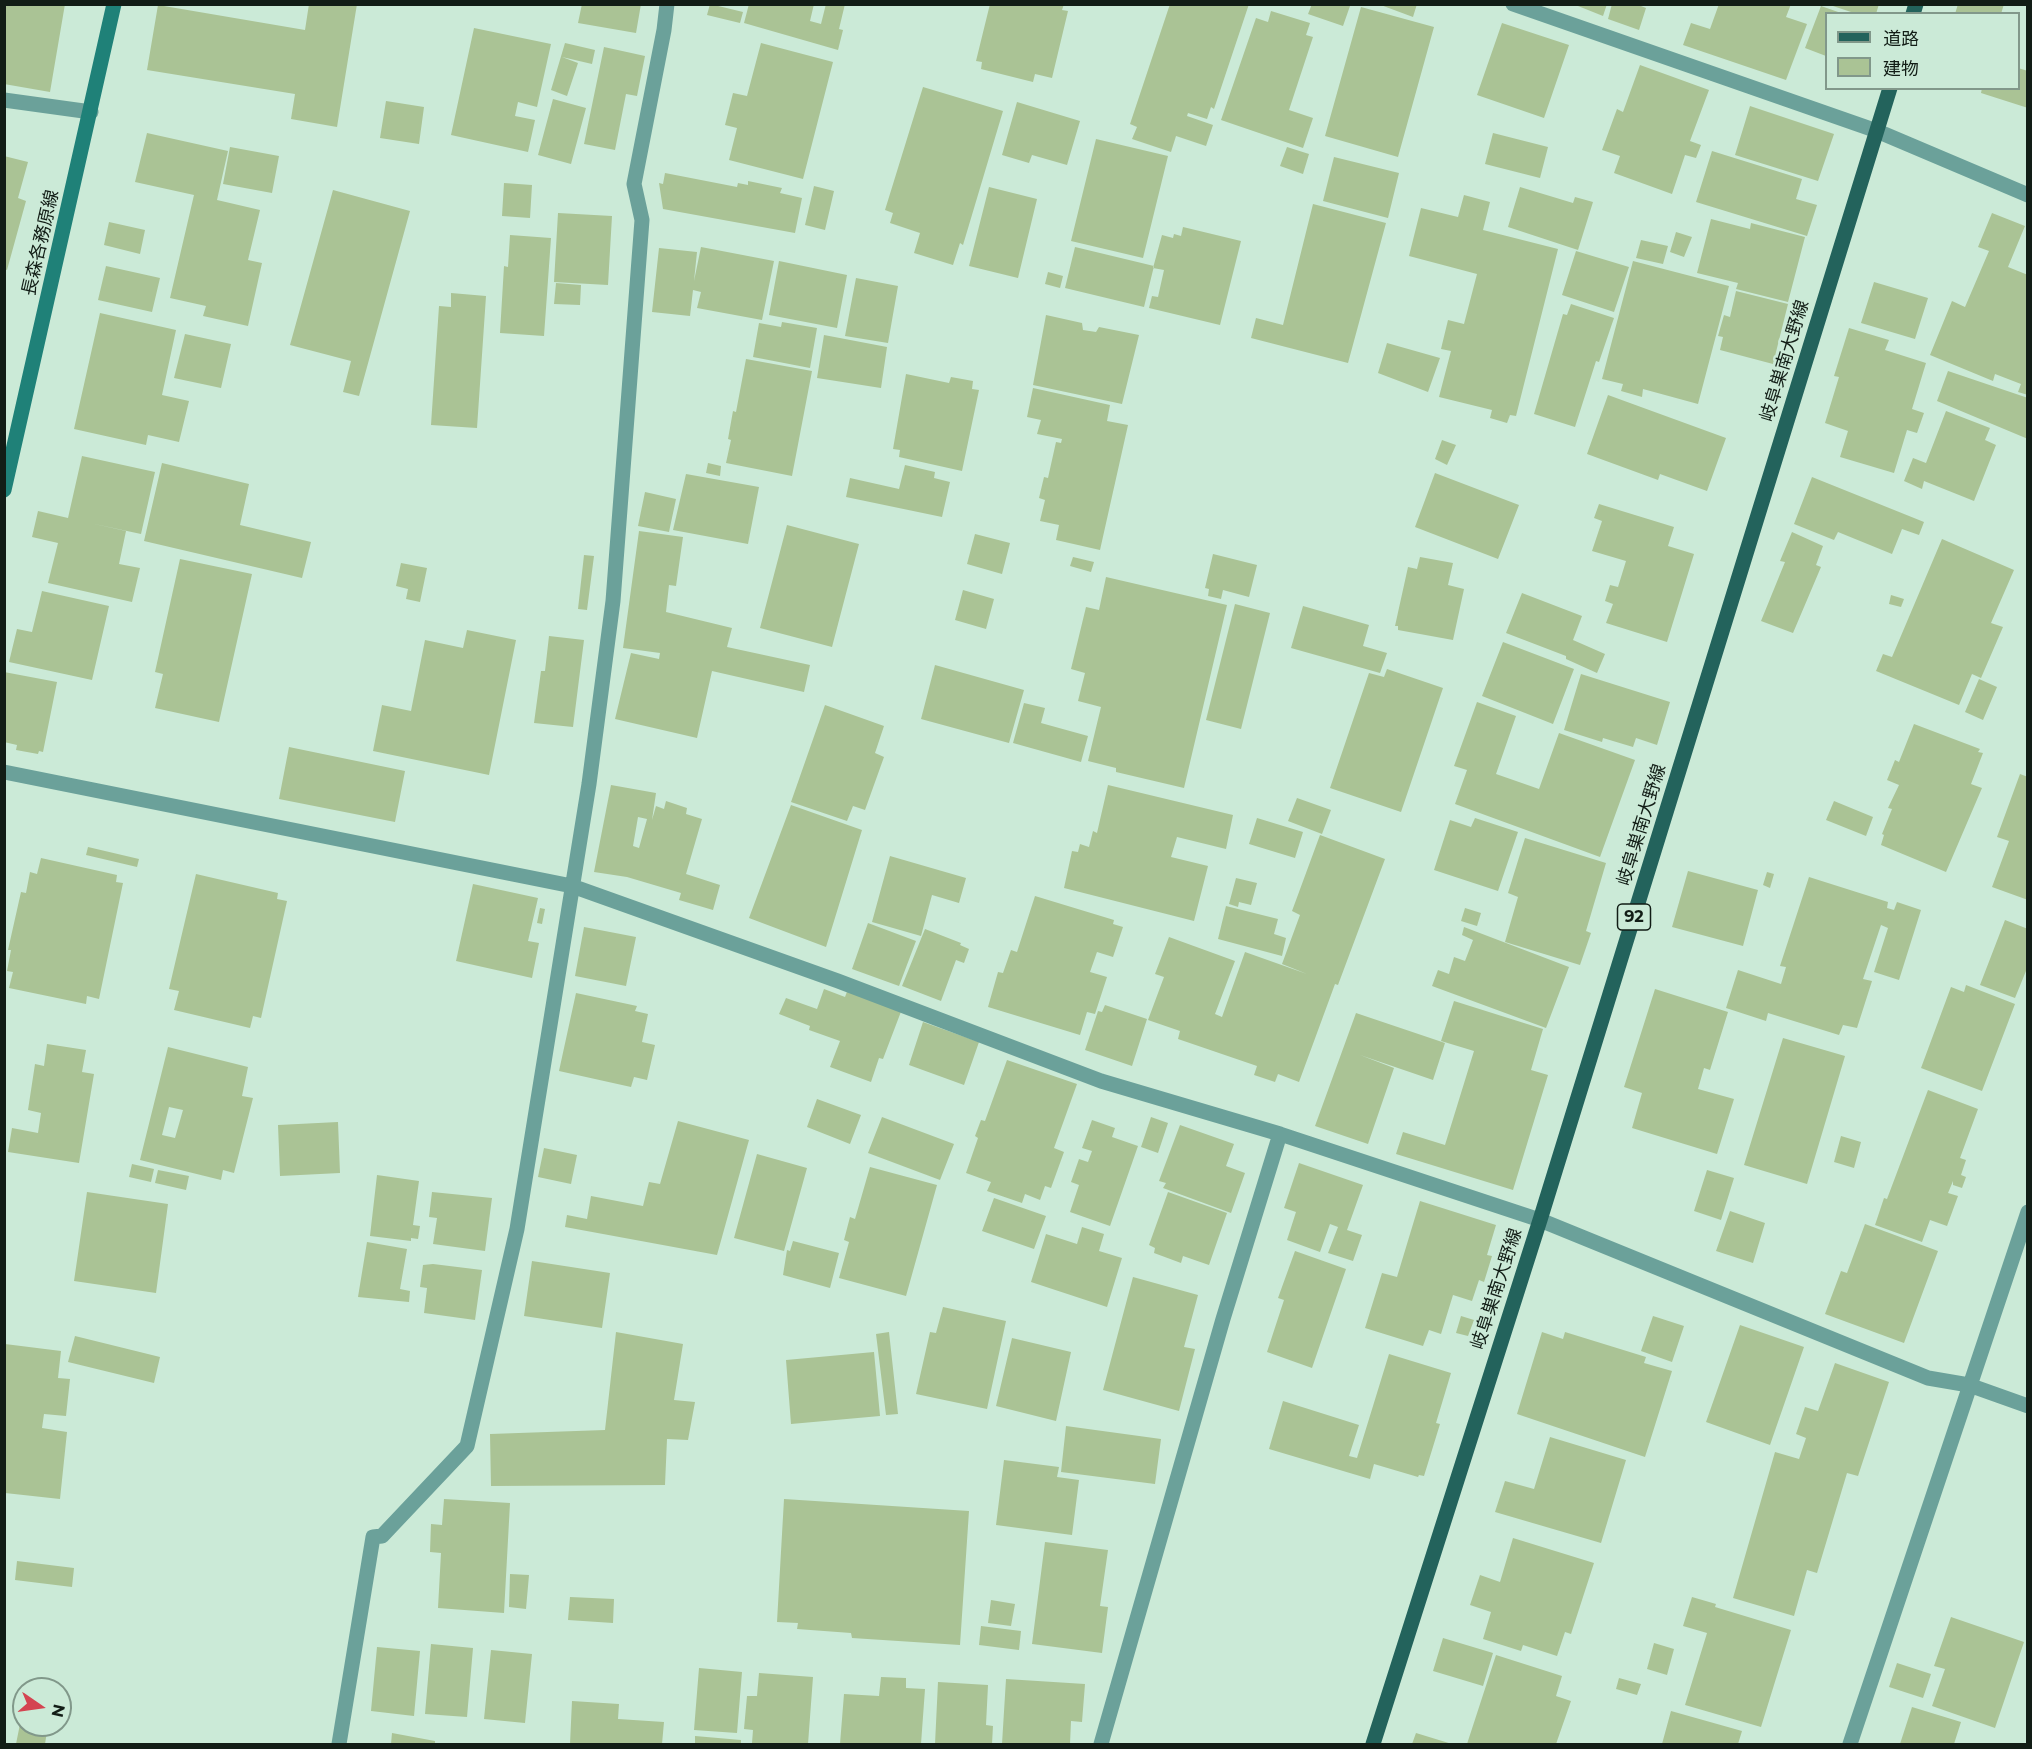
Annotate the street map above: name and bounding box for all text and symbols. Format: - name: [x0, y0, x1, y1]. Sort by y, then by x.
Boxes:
- legend: [1825, 12, 2020, 90]
- text: 道路: [1883, 28, 1919, 50]
- text: 建物: [1883, 58, 1919, 80]
- street label: 長森各務原線: [18, 188, 64, 298]
- street label: 岐阜巣南大野線: [1756, 298, 1814, 424]
- street label: 岐阜巣南大野線: [1613, 762, 1671, 888]
- road number: 92: [1618, 904, 1650, 930]
- street label: 岐阜巣南大野線: [1467, 1226, 1527, 1352]
- north arrow: [12, 1677, 72, 1737]
- text: N: [47, 1702, 69, 1719]

